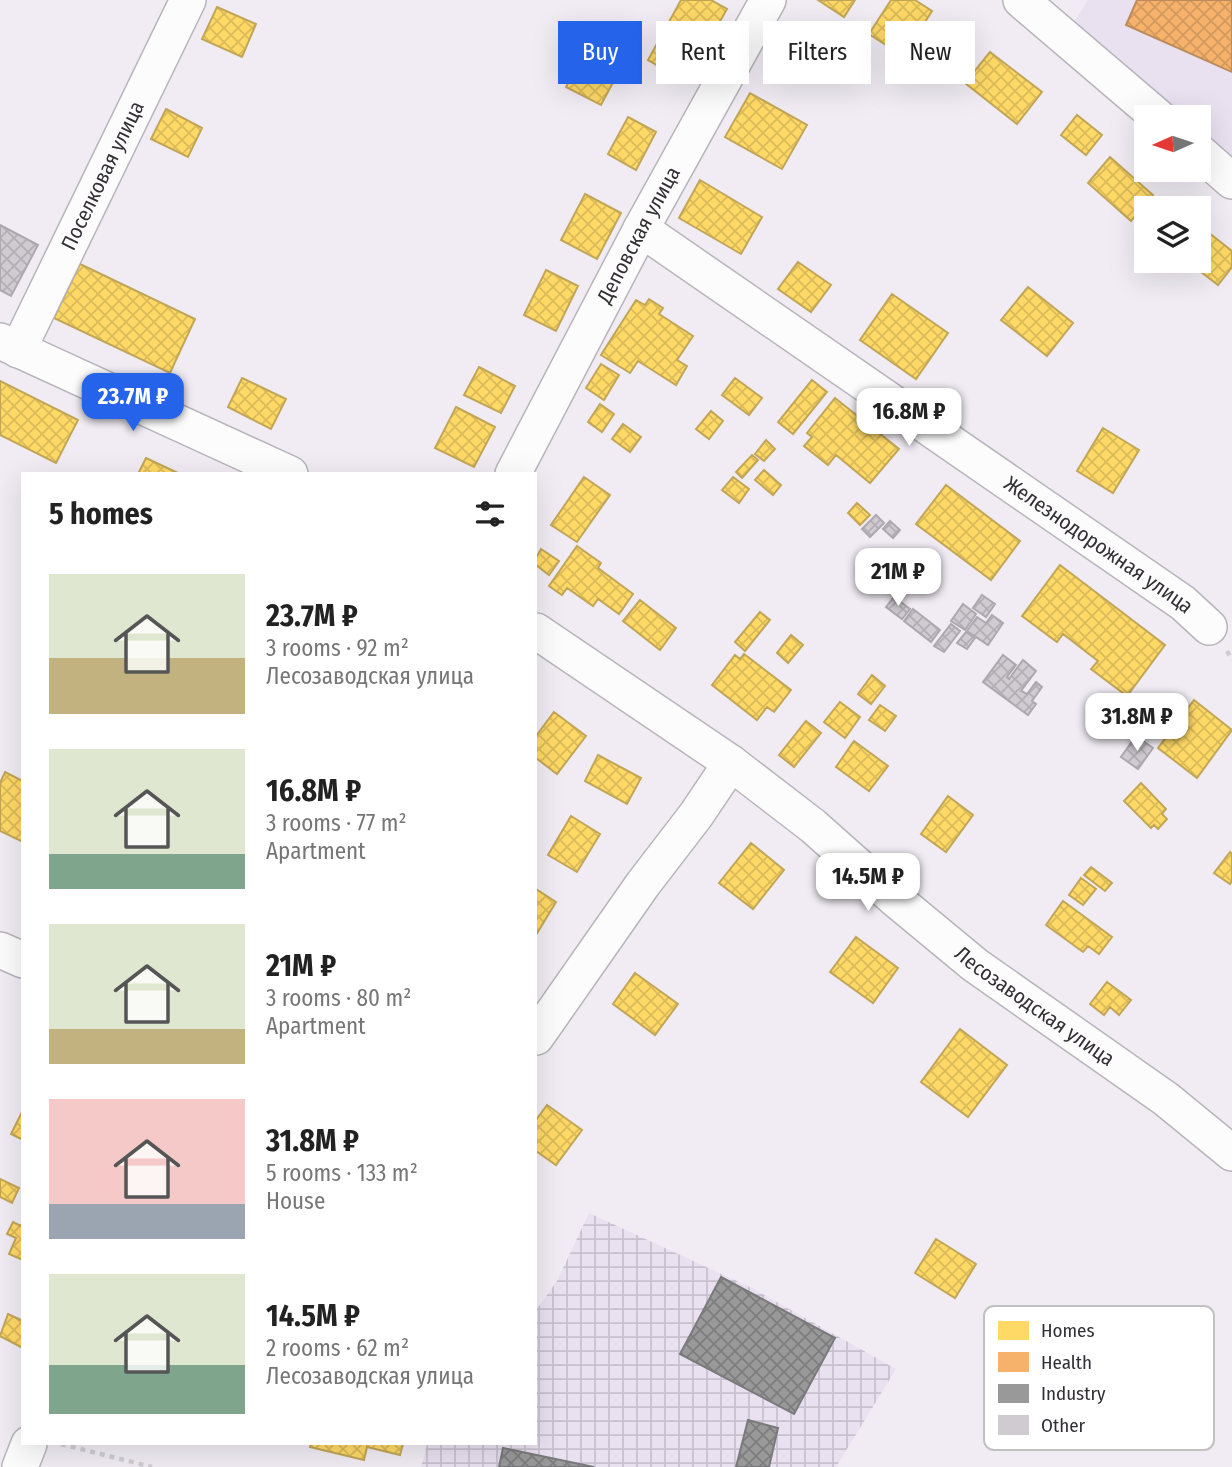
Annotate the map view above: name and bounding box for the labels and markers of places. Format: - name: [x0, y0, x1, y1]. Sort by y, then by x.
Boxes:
- pin: 23.7M ₽: [68, 374, 198, 433]
- pin: 16.8M ₽: [844, 388, 974, 448]
- pin: 21M ₽: [849, 548, 947, 608]
- pin: 31.8M ₽: [1072, 694, 1202, 753]
- pin: 14.5M ₽: [803, 853, 933, 913]

